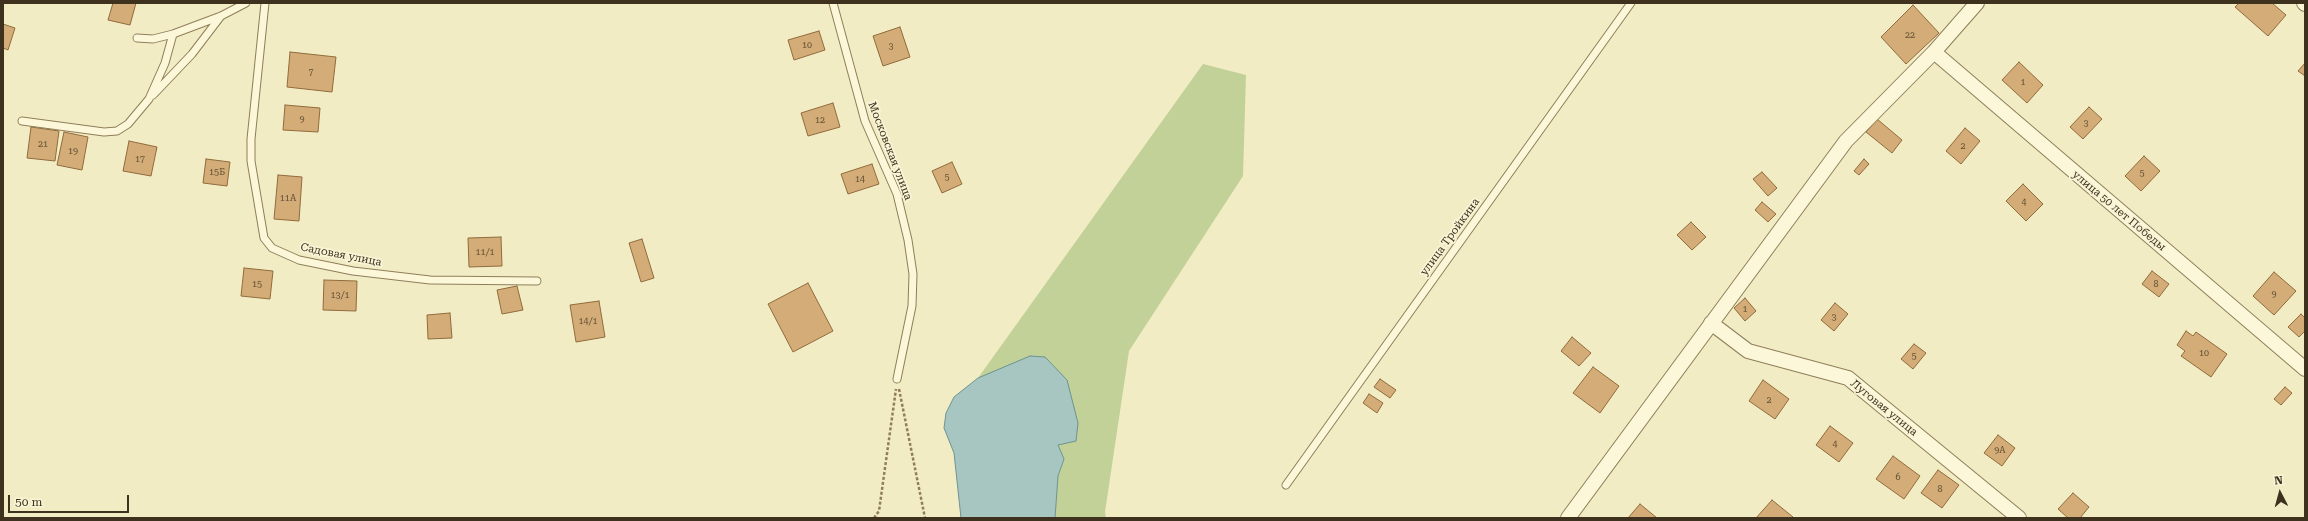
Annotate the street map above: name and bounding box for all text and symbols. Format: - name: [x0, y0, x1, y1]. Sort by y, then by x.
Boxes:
- house number: 22: [1905, 30, 1915, 40]
- house number: 10: [802, 40, 812, 50]
- house number: 3: [888, 41, 894, 51]
- house number: 7: [308, 67, 314, 77]
- house number: 1: [2020, 77, 2026, 87]
- street label: Московская улица: [865, 100, 915, 202]
- house number: 9: [299, 114, 305, 124]
- house number: 12: [815, 115, 825, 125]
- house number: 3: [2083, 118, 2089, 128]
- house number: 21: [38, 139, 48, 149]
- house number: 2: [1960, 141, 1966, 151]
- house number: 19: [68, 146, 78, 156]
- house number: 17: [135, 154, 145, 164]
- house number: 15Б: [209, 167, 225, 177]
- street label: улица 50 лет Победы: [2070, 168, 2168, 254]
- house number: 5: [2139, 168, 2145, 178]
- house number: 5: [944, 172, 950, 182]
- house number: 14: [855, 174, 865, 184]
- house number: 11А: [280, 193, 296, 203]
- street label: улица Тройкина: [1418, 196, 1482, 278]
- house number: 4: [2021, 197, 2027, 207]
- street label: Садовая улица: [299, 241, 383, 269]
- house number: 11/1: [476, 247, 494, 257]
- house number: 15: [252, 279, 262, 289]
- house number: 8: [2153, 279, 2159, 289]
- house number: 9: [2271, 289, 2277, 299]
- house number: 13/1: [331, 290, 349, 300]
- house number: 1: [1742, 304, 1748, 314]
- house number: 3: [1831, 312, 1837, 322]
- house number: 14/1: [579, 316, 597, 326]
- house number: 10: [2199, 348, 2209, 358]
- house number: 5: [1911, 351, 1917, 361]
- street label: Луговая улица: [1848, 377, 1920, 439]
- house number: 2: [1766, 395, 1772, 405]
- house number: 4: [1832, 439, 1838, 449]
- house number: 9А: [1994, 445, 2006, 455]
- house number: 6: [1895, 472, 1901, 482]
- north arrow: [2260, 473, 2300, 513]
- text: N: [2274, 474, 2284, 487]
- house number: 8: [1937, 484, 1943, 494]
- scale bar: [10, 487, 131, 513]
- text: 50 m: [15, 495, 42, 509]

